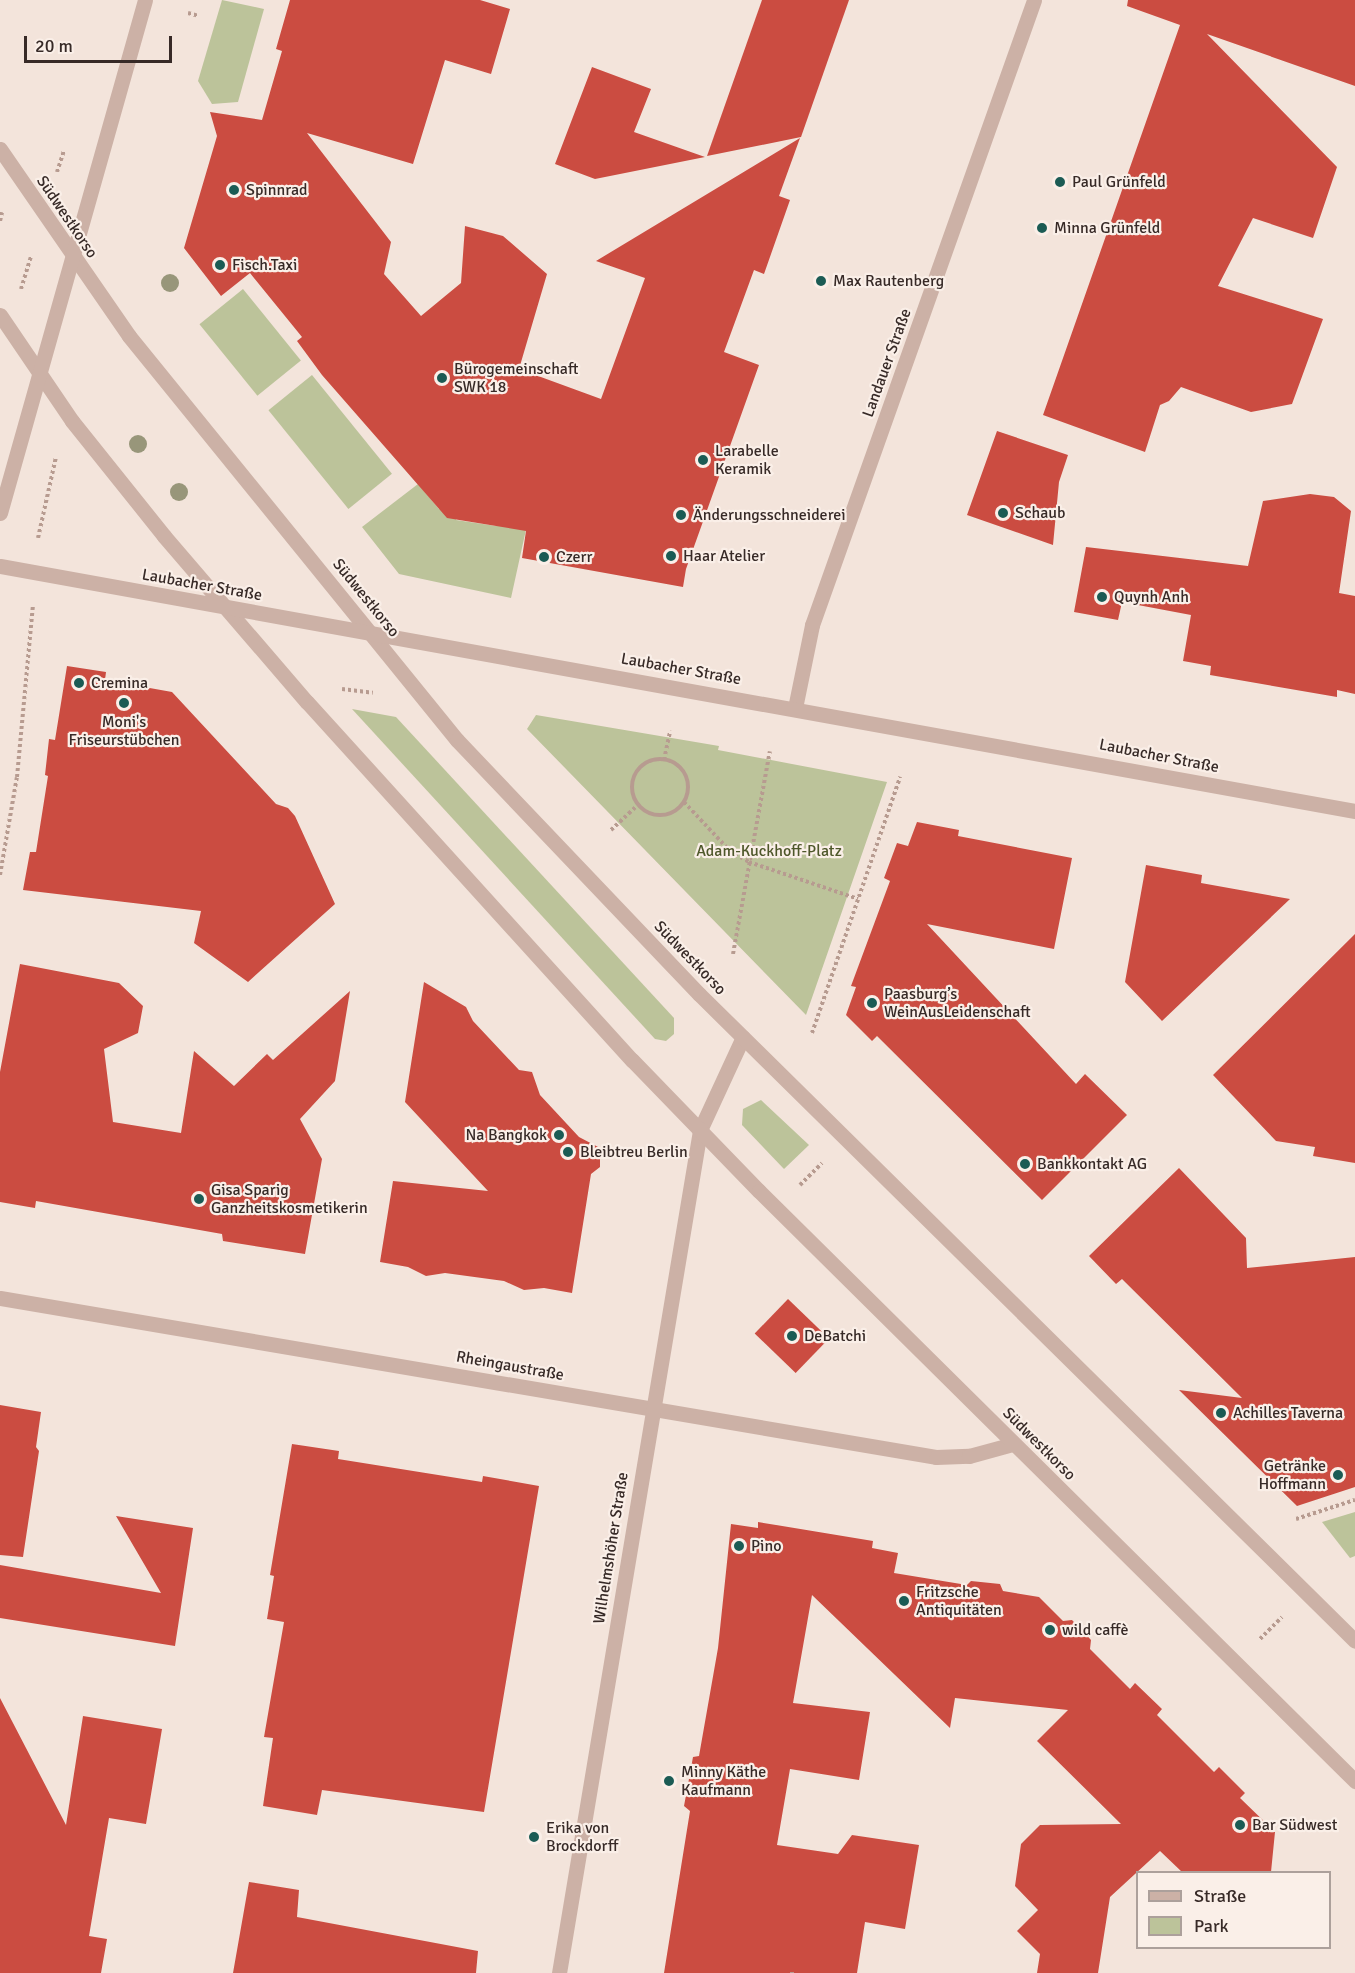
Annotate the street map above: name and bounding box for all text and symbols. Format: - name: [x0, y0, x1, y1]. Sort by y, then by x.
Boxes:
- scale bar: [27, 24, 176, 62]
- text: 20 m: [35, 35, 73, 57]
- street label: Südwestkorso: [32, 172, 102, 262]
- place label: Paul Grünfeld: [1072, 172, 1166, 192]
- marker: Paul Grünfeld: [1053, 175, 1067, 189]
- place label: Spinnrad: [246, 180, 307, 200]
- marker: Spinnrad: [227, 183, 241, 197]
- place label: Minna Grünfeld: [1054, 218, 1160, 238]
- marker: Minna Grünfeld: [1035, 221, 1049, 235]
- place label: Fisch.Taxi: [232, 255, 297, 275]
- marker: Fisch.Taxi: [213, 258, 227, 272]
- place label: Max Rautenberg: [833, 271, 944, 291]
- marker: Max Rautenberg: [814, 274, 828, 288]
- street label: Landauer Straße: [858, 306, 916, 420]
- place label: Bürogemeinschaft SWK 18: [454, 359, 578, 397]
- marker: Bürogemeinschaft SWK 18: [435, 371, 449, 385]
- place label: Larabelle Keramik: [715, 441, 779, 479]
- marker: Larabelle Keramik: [696, 453, 710, 467]
- place label: Schaub: [1015, 503, 1065, 523]
- place label: Änderungsschneiderei: [693, 505, 846, 525]
- marker: Schaub: [996, 506, 1010, 520]
- marker: Änderungsschneiderei: [674, 508, 688, 522]
- place label: Haar Atelier: [683, 546, 765, 566]
- place label: Czerr: [556, 547, 592, 567]
- marker: Haar Atelier: [664, 549, 678, 563]
- marker: Czerr: [537, 550, 551, 564]
- street label: Südwestkorso: [329, 555, 403, 641]
- street label: Laubacher Straße: [140, 565, 264, 605]
- place label: Quynh Anh: [1114, 587, 1189, 607]
- marker: Quynh Anh: [1095, 590, 1109, 604]
- street label: Laubacher Straße: [619, 649, 743, 689]
- place label: Cremina: [91, 673, 148, 693]
- marker: Cremina: [72, 676, 86, 690]
- marker: Moni's Friseurstübchen: [117, 696, 131, 710]
- place label: Moni's Friseurstübchen: [69, 712, 179, 750]
- street label: Laubacher Straße: [1097, 735, 1221, 777]
- park label: Adam-Kuckhoff-Platz: [696, 841, 842, 861]
- street label: Südwestkorso: [650, 917, 730, 999]
- place label: Paasburg’s WeinAusLeidenschaft: [884, 984, 1031, 1022]
- marker: Paasburg’s WeinAusLeidenschaft: [865, 996, 879, 1010]
- place label: Na Bangkok: [465, 1125, 547, 1145]
- marker: Na Bangkok: [552, 1128, 566, 1142]
- place label: Bleibtreu Berlin: [580, 1142, 688, 1162]
- marker: Bleibtreu Berlin: [561, 1145, 575, 1159]
- place label: Bankkontakt AG: [1037, 1154, 1147, 1174]
- marker: Bankkontakt AG: [1018, 1157, 1032, 1171]
- place label: Gisa Sparig Ganzheitskosmetikerin: [211, 1180, 368, 1218]
- marker: Gisa Sparig Ganzheitskosmetikerin: [192, 1192, 206, 1206]
- place label: DeBatchi: [804, 1326, 866, 1346]
- marker: DeBatchi: [785, 1329, 799, 1343]
- street label: Rheingaustraße: [455, 1347, 565, 1385]
- place label: Achilles Taverna: [1233, 1403, 1343, 1423]
- street label: Südwestkorso: [999, 1404, 1079, 1484]
- marker: Achilles Taverna: [1214, 1406, 1228, 1420]
- place label: Getränke Hoffmann: [1258, 1456, 1326, 1494]
- marker: Getränke Hoffmann: [1331, 1468, 1345, 1482]
- street label: Wilhelmshöher Straße: [590, 1471, 632, 1625]
- place label: Pino: [751, 1536, 781, 1556]
- marker: Pino: [732, 1539, 746, 1553]
- place label: Fritzsche Antiquitäten: [916, 1582, 1002, 1620]
- marker: Fritzsche Antiquitäten: [897, 1594, 911, 1608]
- place label: wild caffè: [1062, 1620, 1128, 1640]
- marker: wild caffè: [1043, 1623, 1057, 1637]
- place label: Minny Käthe Kaufmann: [681, 1762, 766, 1800]
- marker: Minny Käthe Kaufmann: [662, 1774, 676, 1788]
- place label: Bar Südwest: [1252, 1815, 1337, 1835]
- place label: Erika von Brockdorff: [546, 1818, 618, 1856]
- marker: Bar Südwest: [1233, 1818, 1247, 1832]
- marker: Erika von Brockdorff: [527, 1830, 541, 1844]
- legend: [1136, 1871, 1331, 1949]
- text: Straße: [1194, 1885, 1246, 1907]
- text: Park: [1194, 1915, 1229, 1937]

